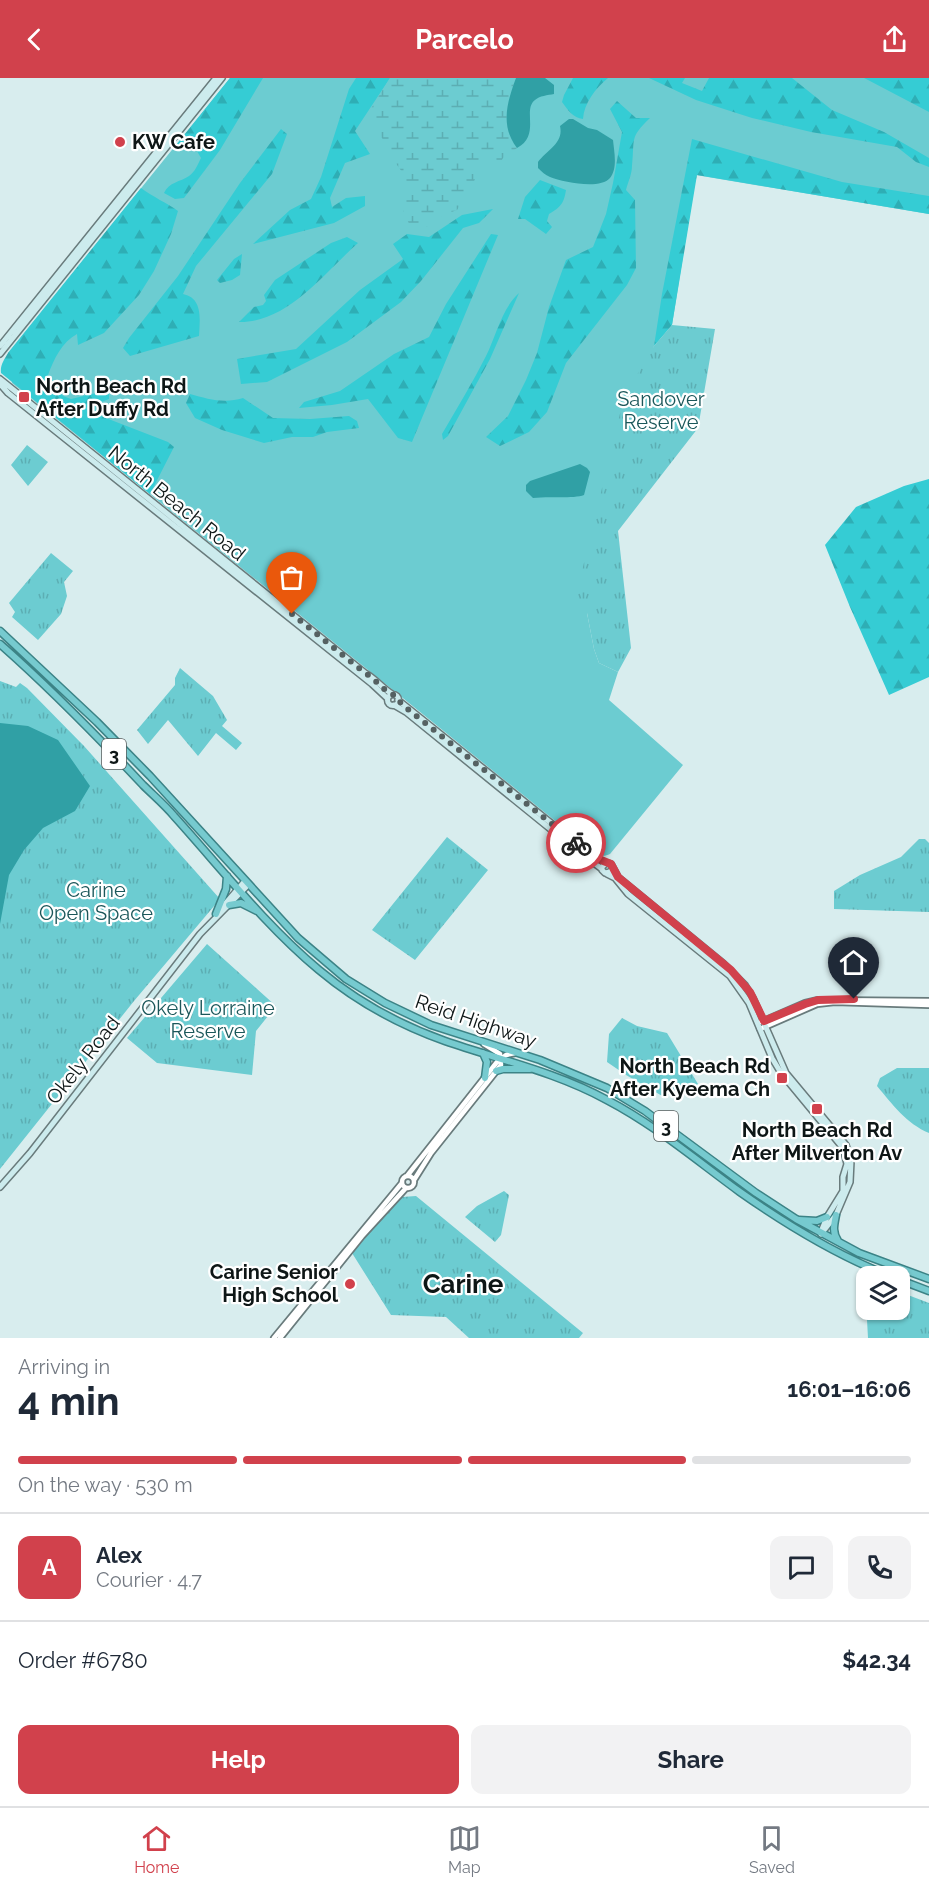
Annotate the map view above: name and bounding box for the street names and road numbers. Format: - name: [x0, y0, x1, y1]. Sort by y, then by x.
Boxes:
- street label: North Beach Road: [104, 440, 250, 566]
- road number: 3: [102, 739, 126, 769]
- street label: Reid Highway: [412, 989, 540, 1053]
- street label: Okely Road: [41, 1011, 125, 1109]
- road number: 3: [654, 1111, 678, 1141]

